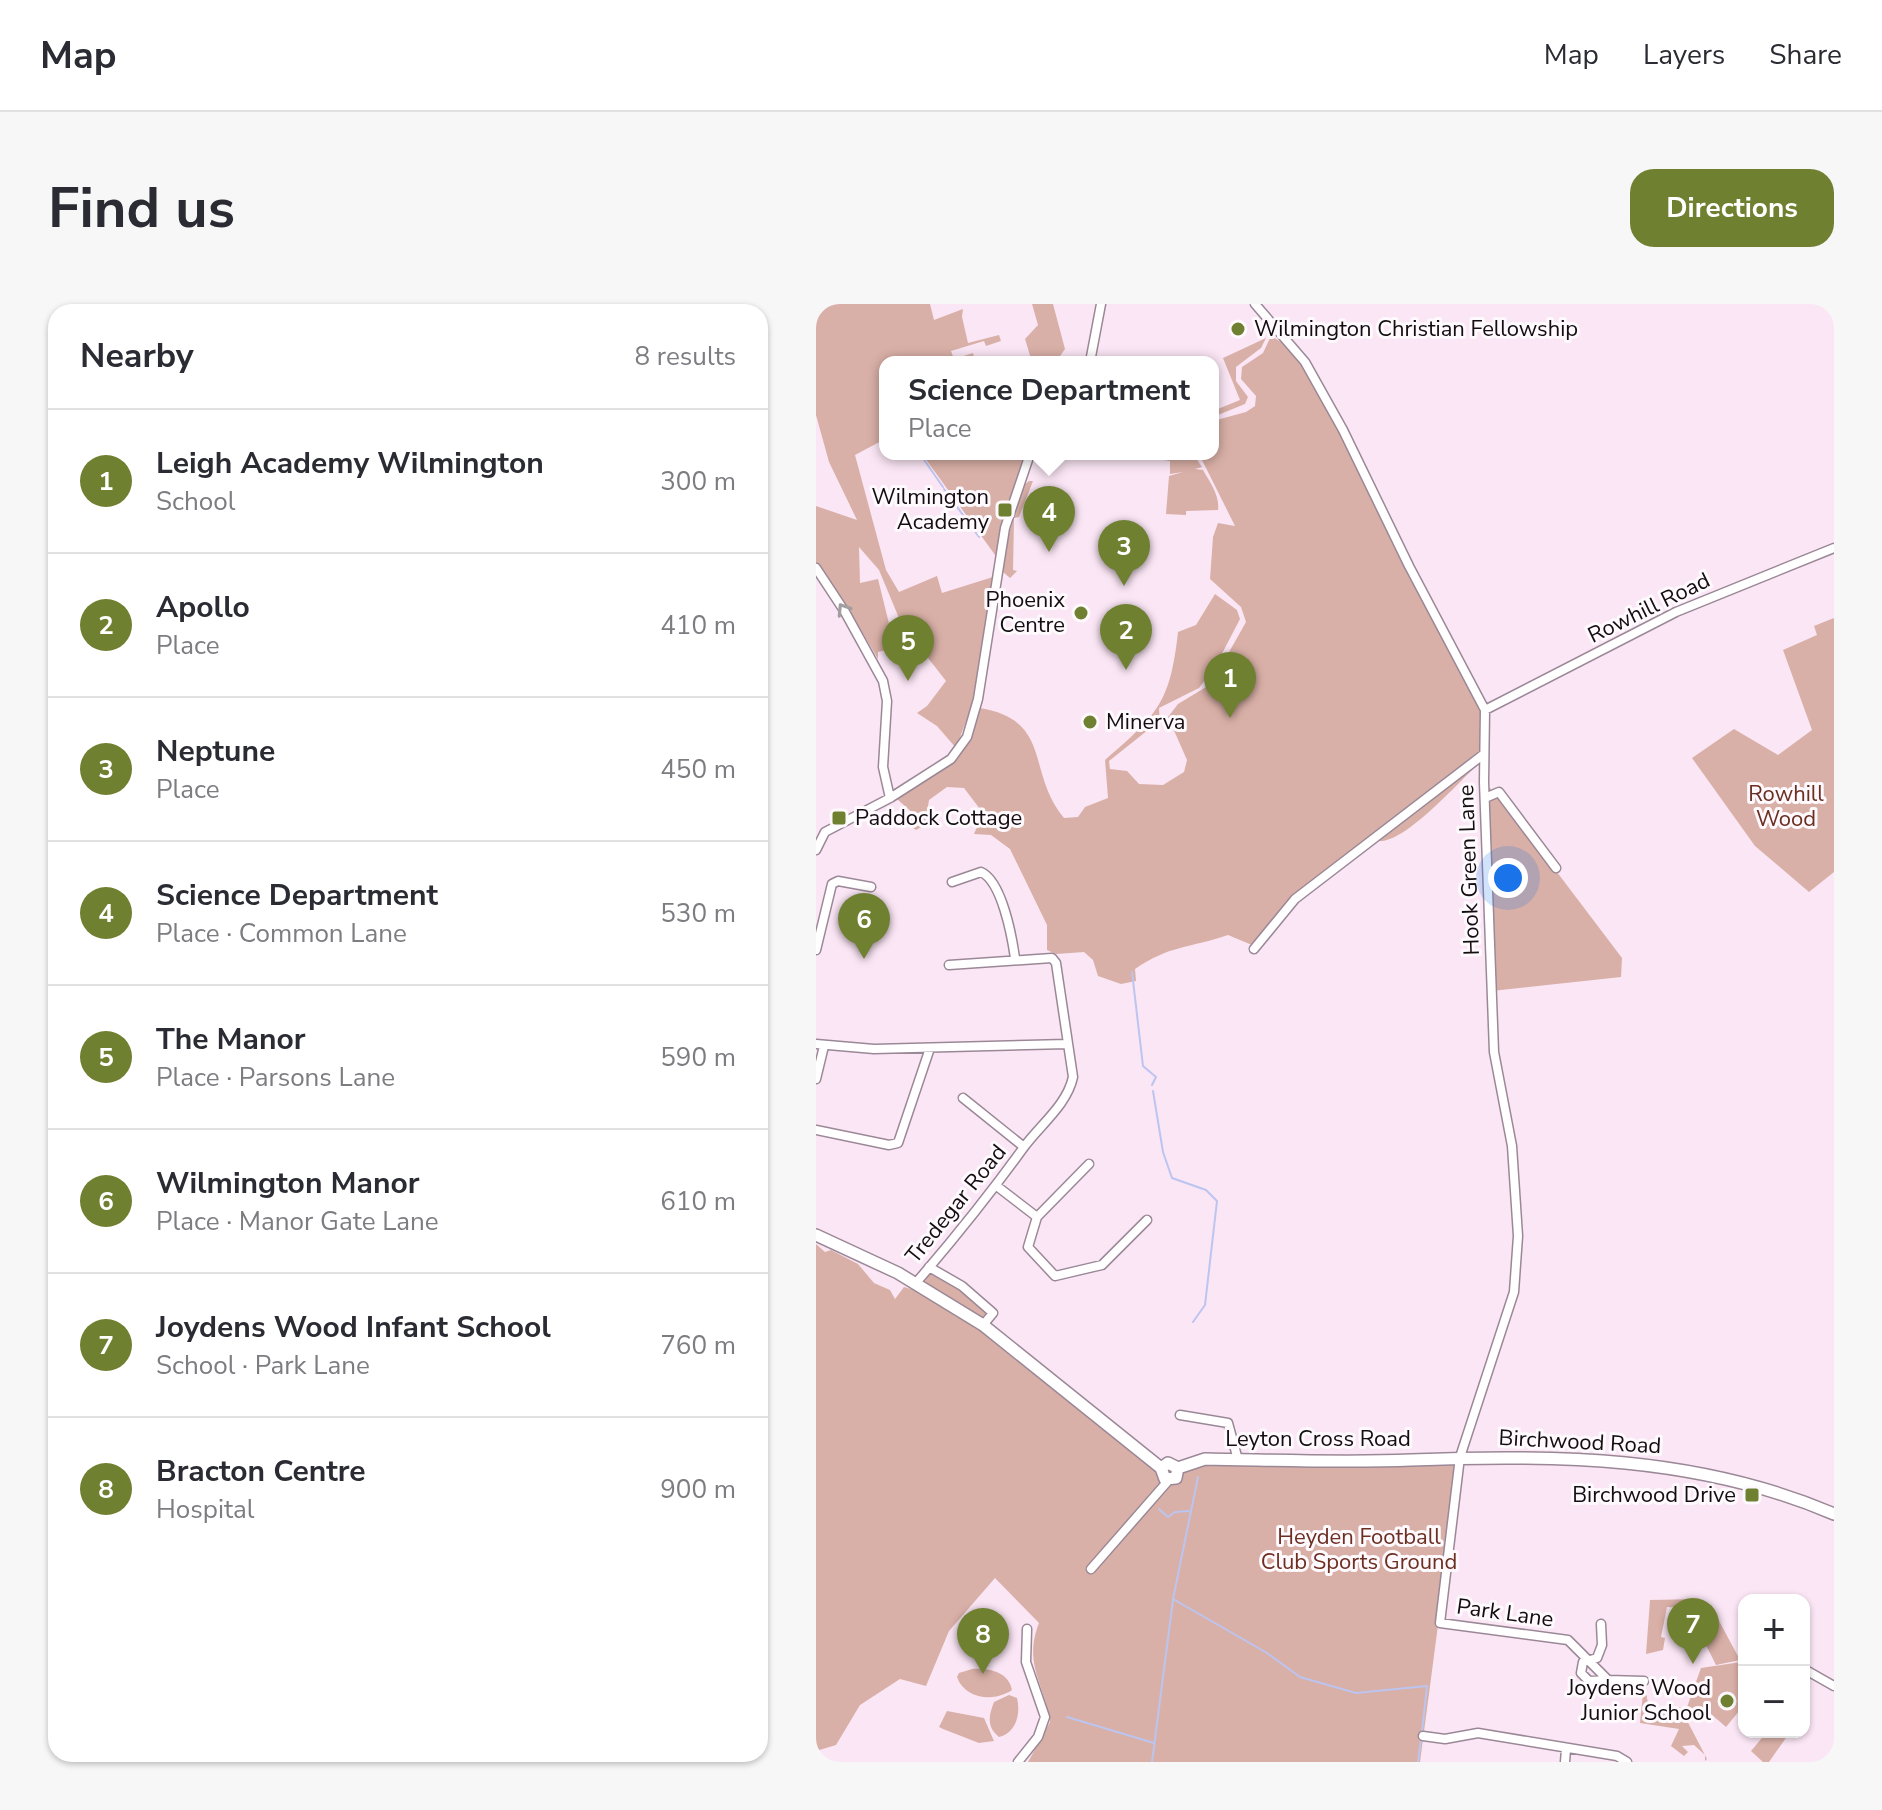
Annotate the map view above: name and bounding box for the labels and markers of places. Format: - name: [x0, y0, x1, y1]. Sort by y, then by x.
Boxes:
- place label: Wilmington Christian Fellowship: [1254, 314, 1578, 344]
- marker: Wilmington Christian Fellowship: [1229, 320, 1247, 338]
- place label: Wilmington Academy: [872, 482, 990, 537]
- pin: 4: [1023, 486, 1075, 552]
- marker: Wilmington Academy: [996, 501, 1014, 519]
- pin: 3: [1098, 520, 1150, 586]
- place label: Phoenix Centre: [985, 585, 1065, 640]
- marker: Phoenix Centre: [1072, 604, 1090, 622]
- pin: 2: [1100, 604, 1152, 670]
- pin: 5: [882, 615, 934, 681]
- pin: 1: [1204, 652, 1256, 718]
- place label: Minerva: [1106, 707, 1185, 737]
- marker: Minerva: [1081, 713, 1099, 731]
- place label: Paddock Cottage: [855, 803, 1022, 833]
- marker: Paddock Cottage: [830, 809, 848, 827]
- pin: 6: [838, 893, 890, 959]
- place label: Birchwood Drive: [1572, 1480, 1736, 1510]
- marker: Birchwood Drive: [1743, 1486, 1761, 1504]
- pin: 7: [1667, 1598, 1719, 1664]
- pin: 8: [957, 1608, 1009, 1674]
- place label: Joydens Wood Junior School: [1566, 1673, 1711, 1728]
- marker: Joydens Wood Junior School: [1718, 1692, 1736, 1710]

